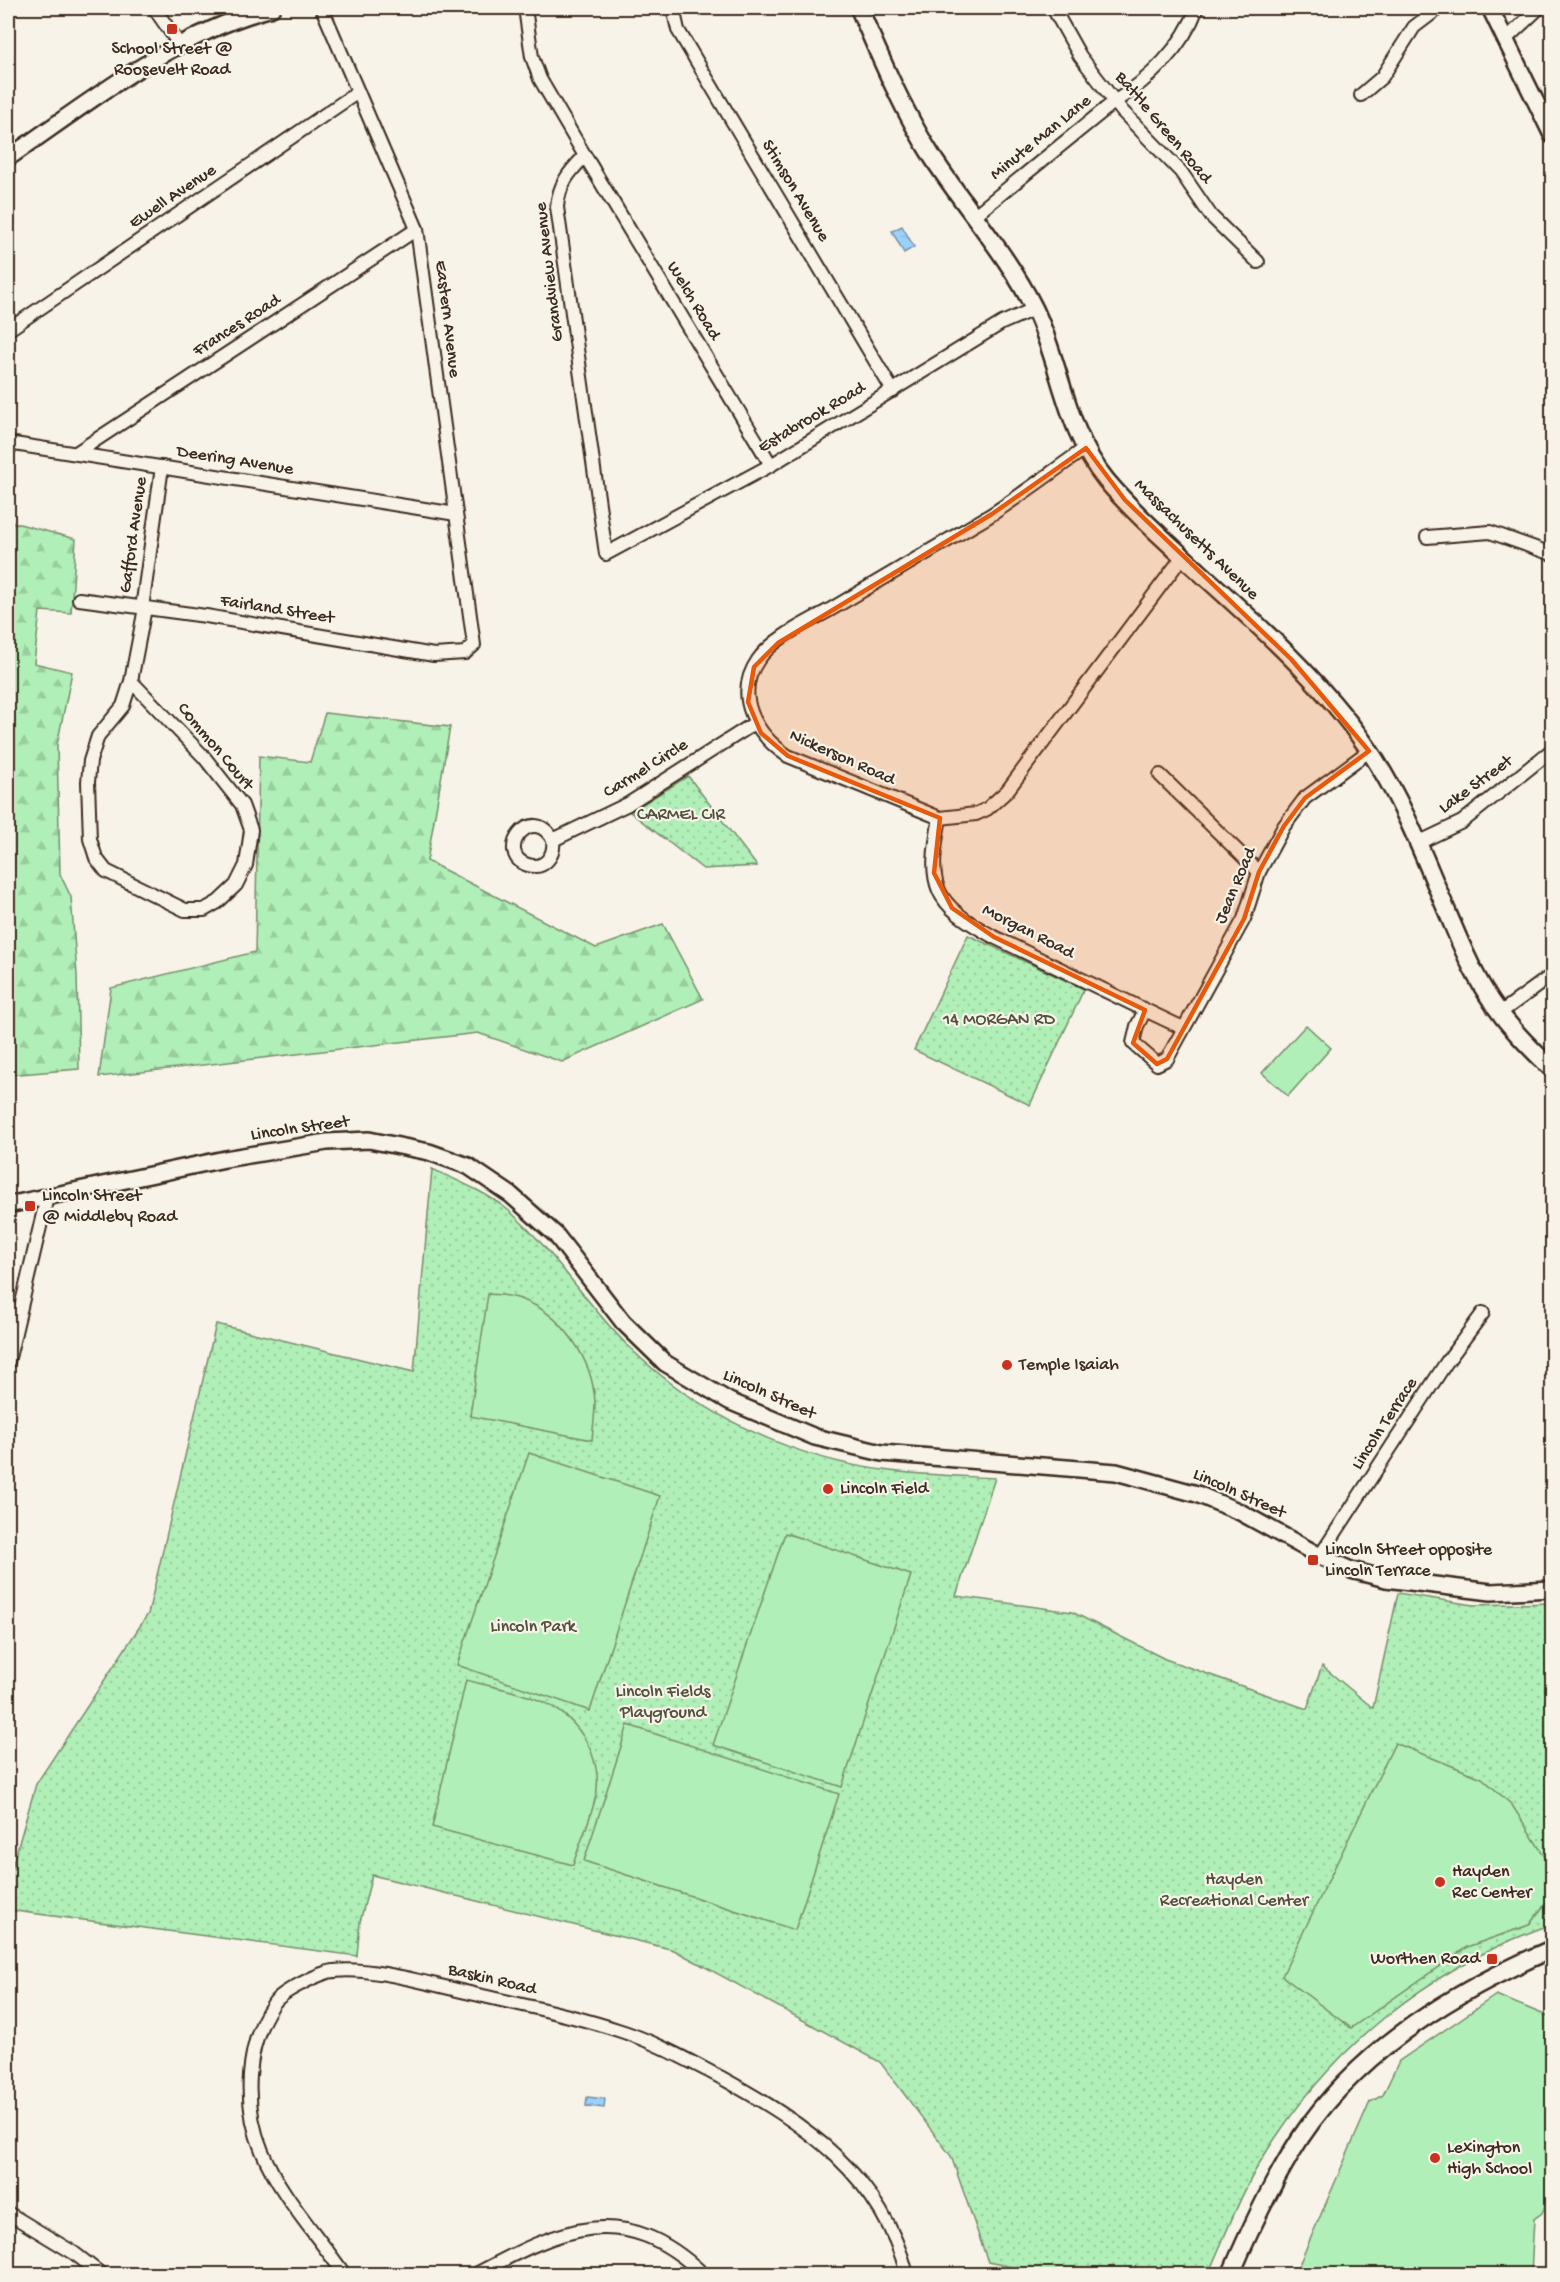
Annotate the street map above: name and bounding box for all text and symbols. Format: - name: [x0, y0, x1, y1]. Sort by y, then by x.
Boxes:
- marker: School Street @ Roosevelt Road: [165, 22, 179, 36]
- place label: School Street @ Roosevelt Road: [111, 39, 233, 81]
- street label: Battle Green Road: [1109, 67, 1217, 189]
- street label: Minute Man Lane: [986, 90, 1096, 185]
- street label: Stimson Avenue: [756, 136, 834, 246]
- street label: Ewell Avenue: [125, 160, 221, 234]
- street label: Grandview Avenue: [531, 200, 569, 343]
- street label: Welch Road: [661, 258, 725, 345]
- street label: Eastern Avenue: [429, 259, 465, 379]
- street label: Frances Road: [189, 289, 286, 363]
- street label: Estabrook Road: [755, 377, 871, 458]
- street label: Deering Avenue: [174, 441, 296, 481]
- street label: Gafford Avenue: [115, 475, 153, 594]
- street label: Massachusetts Avenue: [1129, 475, 1263, 606]
- street label: Fairland Street: [218, 590, 337, 630]
- street label: Common Court: [172, 699, 259, 796]
- street label: Nickerson Road: [786, 725, 899, 791]
- street label: Carmel Circle: [600, 734, 693, 803]
- street label: Lake Street: [1435, 750, 1518, 819]
- park label: CARMEL CIR: [637, 805, 726, 826]
- street label: Jean Road: [1211, 843, 1262, 927]
- street label: Morgan Road: [978, 900, 1079, 965]
- park label: 14 MORGAN RD: [942, 1010, 1055, 1031]
- street label: Lincoln Street: [249, 1111, 352, 1146]
- place label: Lincoln Street @ Middleby Road: [42, 1186, 178, 1228]
- marker: Lincoln Street @ Middleby Road: [23, 1199, 37, 1213]
- place label: Temple Isaiah: [1018, 1355, 1119, 1376]
- marker: Temple Isaiah: [1000, 1358, 1014, 1372]
- street label: Lincoln Street: [719, 1365, 820, 1425]
- street label: Lincoln Terrace: [1347, 1373, 1423, 1474]
- street label: Lincoln Street: [1189, 1464, 1290, 1524]
- place label: Lincoln Field: [840, 1479, 930, 1500]
- marker: Lincoln Field: [821, 1482, 835, 1496]
- place label: Lincoln Street opposite Lincoln Terrace: [1325, 1540, 1493, 1582]
- marker: Lincoln Street opposite Lincoln Terrace: [1306, 1553, 1320, 1567]
- park label: Lincoln Park: [490, 1617, 578, 1638]
- park label: Lincoln Fields Playground: [616, 1682, 712, 1724]
- place label: Hayden Rec Center: [1452, 1862, 1533, 1904]
- park label: Hayden Recreational Center: [1160, 1870, 1310, 1912]
- marker: Hayden Rec Center: [1433, 1875, 1447, 1889]
- place label: Worthen Road: [1371, 1949, 1481, 1970]
- marker: Worthen Road: [1485, 1952, 1499, 1966]
- street label: Baskin Road: [445, 1959, 540, 2001]
- place label: Lexington High School: [1447, 2138, 1532, 2180]
- marker: Lexington High School: [1428, 2151, 1442, 2165]

